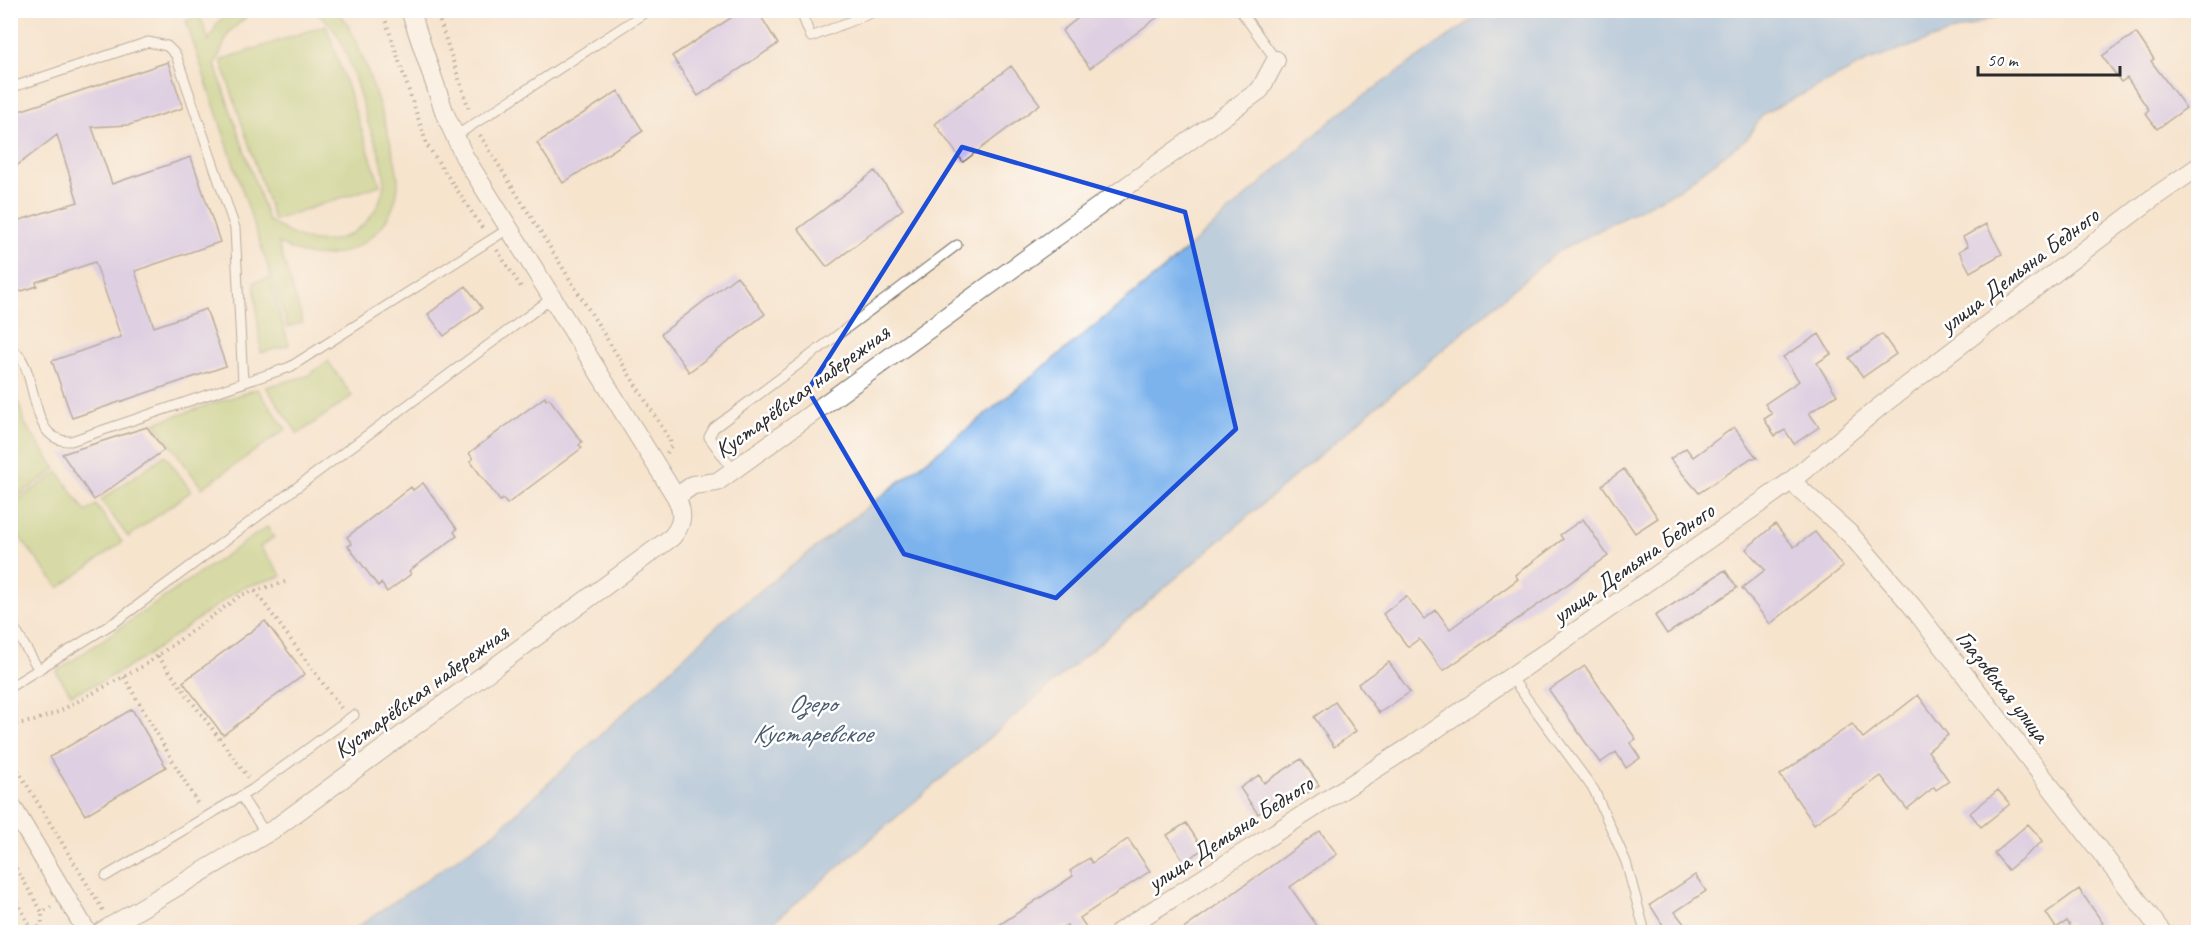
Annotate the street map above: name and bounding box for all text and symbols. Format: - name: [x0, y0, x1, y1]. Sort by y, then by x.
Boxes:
- scale bar: [1978, 39, 2120, 77]
- text: 50 m: [1987, 49, 2020, 71]
- street label: улица Демьяна Бедного: [1932, 199, 2106, 341]
- street label: Кустарёвская набережная: [709, 317, 896, 465]
- street label: улица Демьяна Бедного: [1544, 495, 1721, 631]
- street label: Кустарёвская набережная: [328, 617, 515, 765]
- street label: Глазовская улица: [1950, 624, 2057, 750]
- water label: Озеро Кустаревское: [753, 687, 875, 750]
- street label: улица Демьяна Бедного: [1140, 767, 1320, 899]

